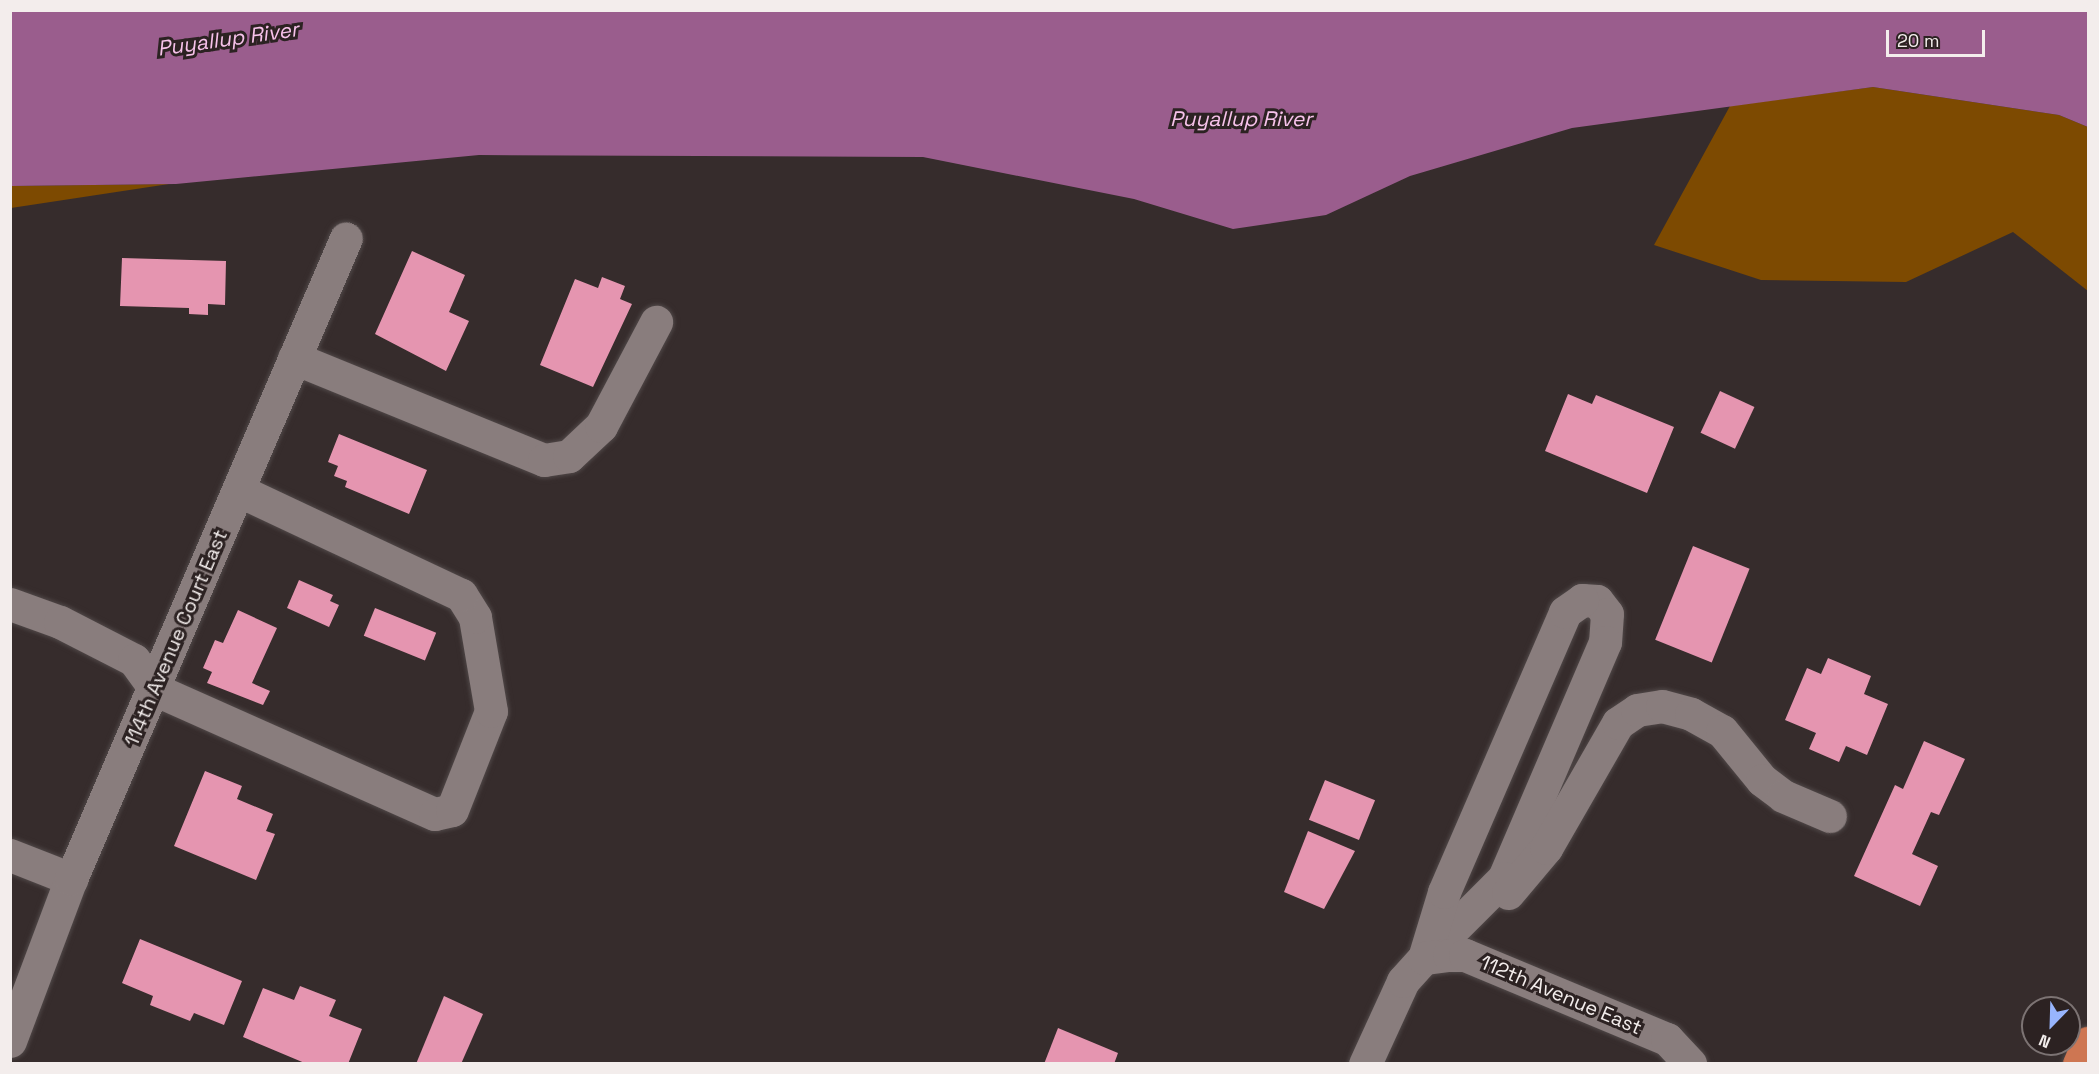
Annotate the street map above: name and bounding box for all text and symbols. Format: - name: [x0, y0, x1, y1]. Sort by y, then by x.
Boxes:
- water label: Puyallup River: [156, 17, 300, 61]
- scale bar: [1889, 18, 1988, 56]
- text: 20 m: [1897, 29, 1940, 52]
- water label: Puyallup River: [1170, 106, 1312, 132]
- street label: 114th Avenue Court East: [119, 526, 233, 750]
- street label: 112th Avenue East: [1477, 950, 1645, 1040]
- north arrow: [2021, 996, 2081, 1056]
- text: N: [2036, 1029, 2054, 1053]

